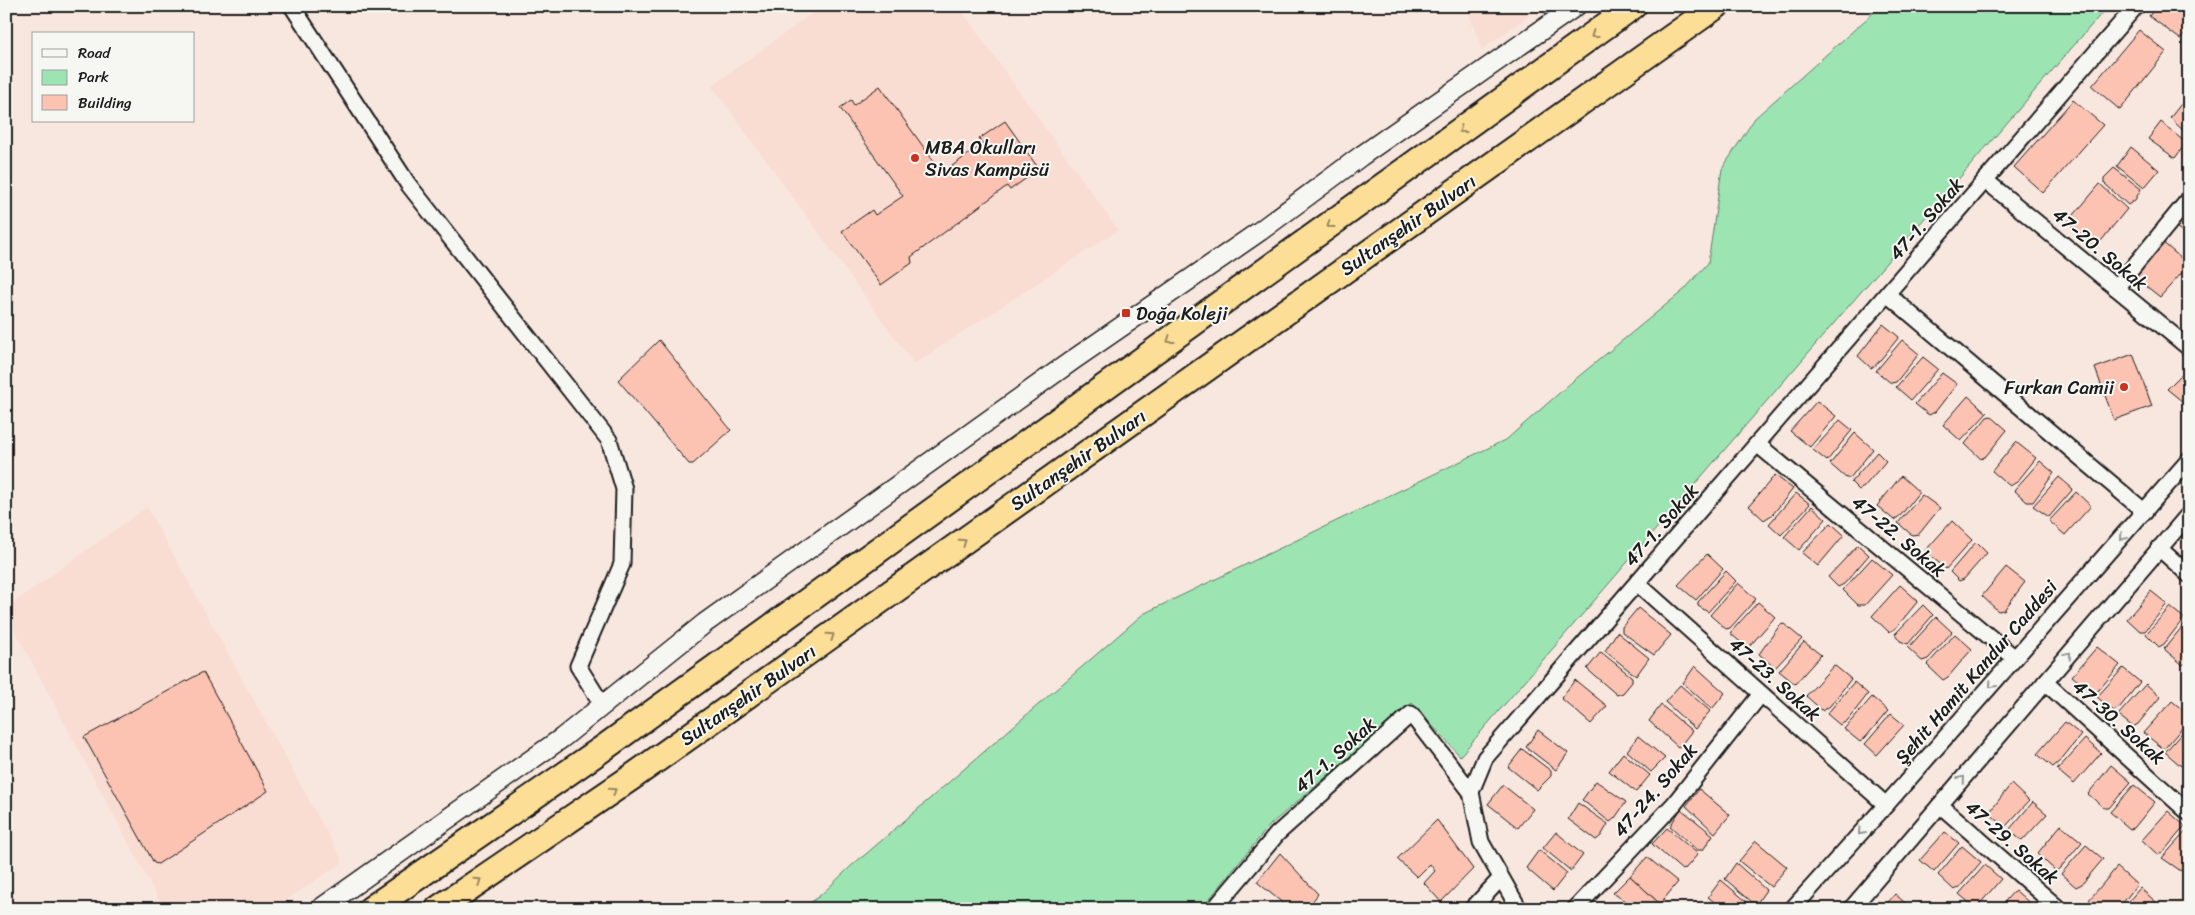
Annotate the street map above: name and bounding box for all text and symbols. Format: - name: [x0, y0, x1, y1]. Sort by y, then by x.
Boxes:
- one-way arrow: [1590, 29, 1599, 38]
- legend: [32, 32, 195, 122]
- text: Road: [78, 40, 111, 66]
- text: Park: [78, 64, 109, 90]
- text: Building: [78, 90, 132, 116]
- one-way arrow: [1458, 124, 1468, 133]
- place label: MBA Okulları Sivas Kampüsü: [925, 131, 1050, 186]
- marker: MBA Okulları Sivas Kampüsü: [909, 152, 921, 164]
- street label: Sultanşehir Bulvarı: [1333, 165, 1483, 285]
- street label: 47-1. Sokak: [1880, 170, 1972, 268]
- street label: 47-20. Sokak: [2045, 199, 2155, 299]
- one-way arrow: [1326, 219, 1336, 228]
- place label: Doğa Koleji: [1136, 297, 1228, 330]
- marker: Doğa Koleji: [1120, 307, 1132, 319]
- one-way arrow: [1166, 334, 1175, 343]
- place label: Furkan Camii: [2004, 371, 2115, 404]
- marker: Furkan Camii: [2118, 381, 2130, 393]
- street label: Sultanşehir Bulvarı: [1003, 400, 1153, 520]
- street label: 47-1. Sokak: [1615, 476, 1707, 574]
- street label: 47-22. Sokak: [1844, 486, 1954, 586]
- one-way arrow: [2119, 531, 2128, 540]
- one-way arrow: [958, 539, 967, 548]
- street label: Şehit Hamit Kandur Caddesi: [1886, 572, 2066, 772]
- street label: 47-23. Sokak: [1721, 628, 1829, 730]
- one-way arrow: [825, 633, 835, 642]
- street label: Sultanşehir Bulvarı: [673, 635, 823, 755]
- one-way arrow: [2062, 652, 2070, 661]
- street label: 47-30. Sokak: [2065, 671, 2173, 773]
- one-way arrow: [1989, 679, 1998, 688]
- street label: 47-1. Sokak: [1286, 709, 1384, 801]
- street label: 47-24. Sokak: [1604, 735, 1706, 845]
- one-way arrow: [1957, 775, 1966, 784]
- one-way arrow: [608, 787, 617, 797]
- street label: 47-29. Sokak: [1957, 791, 2067, 893]
- one-way arrow: [1858, 827, 1867, 836]
- one-way arrow: [473, 878, 482, 888]

